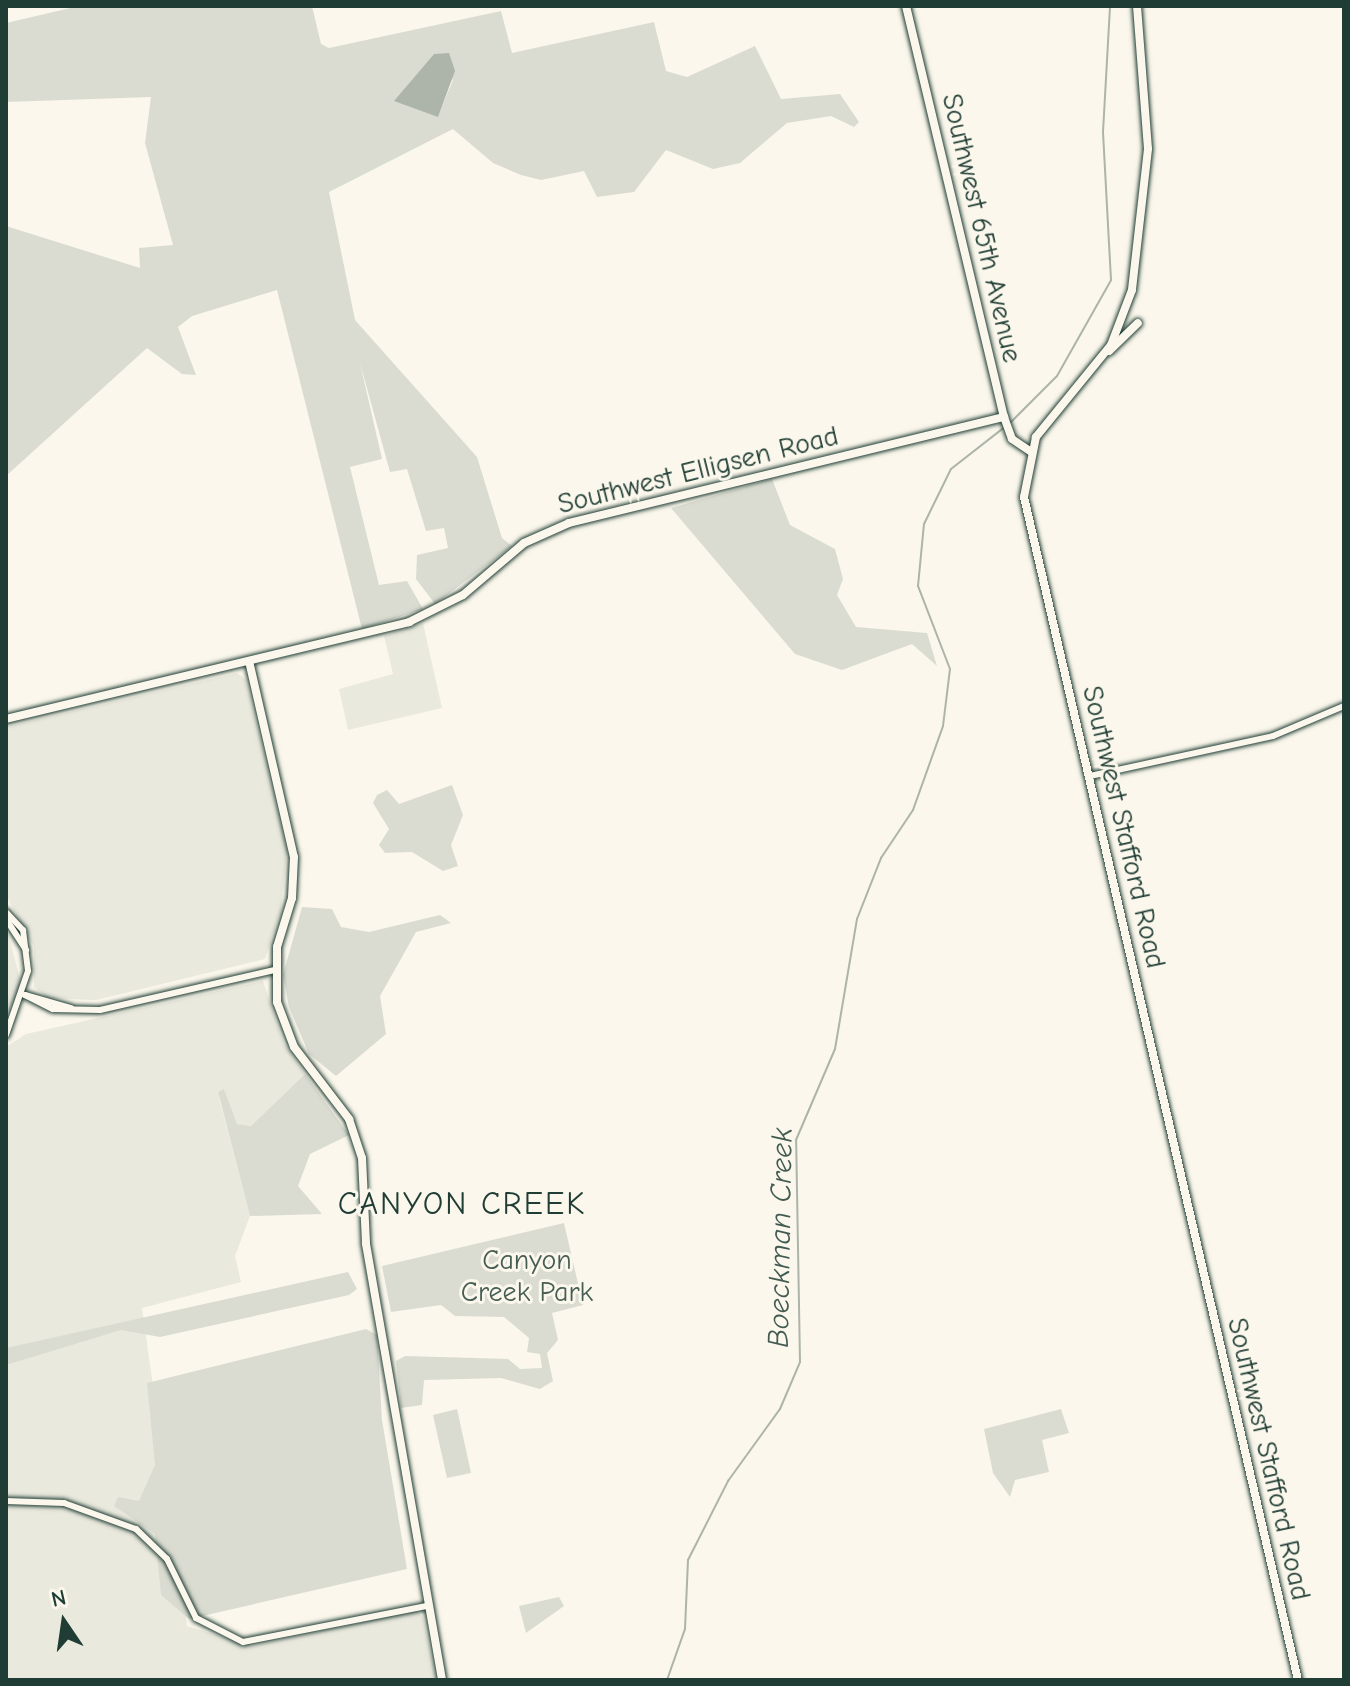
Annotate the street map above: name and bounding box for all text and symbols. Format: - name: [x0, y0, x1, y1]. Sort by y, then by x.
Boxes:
- street label: Southwest 65th Avenue: [935, 90, 1029, 366]
- street label: Southwest Elligsen Road: [554, 419, 842, 521]
- street label: Southwest Stafford Road: [1075, 683, 1173, 971]
- water label: Boeckman Creek: [761, 1128, 801, 1348]
- district label: CANYON CREEK: [338, 1185, 586, 1223]
- park label: Canyon Creek Park: [461, 1243, 593, 1309]
- street label: Southwest Stafford Road: [1220, 1315, 1318, 1603]
- north arrow: [24, 1582, 104, 1662]
- text: N: [49, 1584, 69, 1613]

